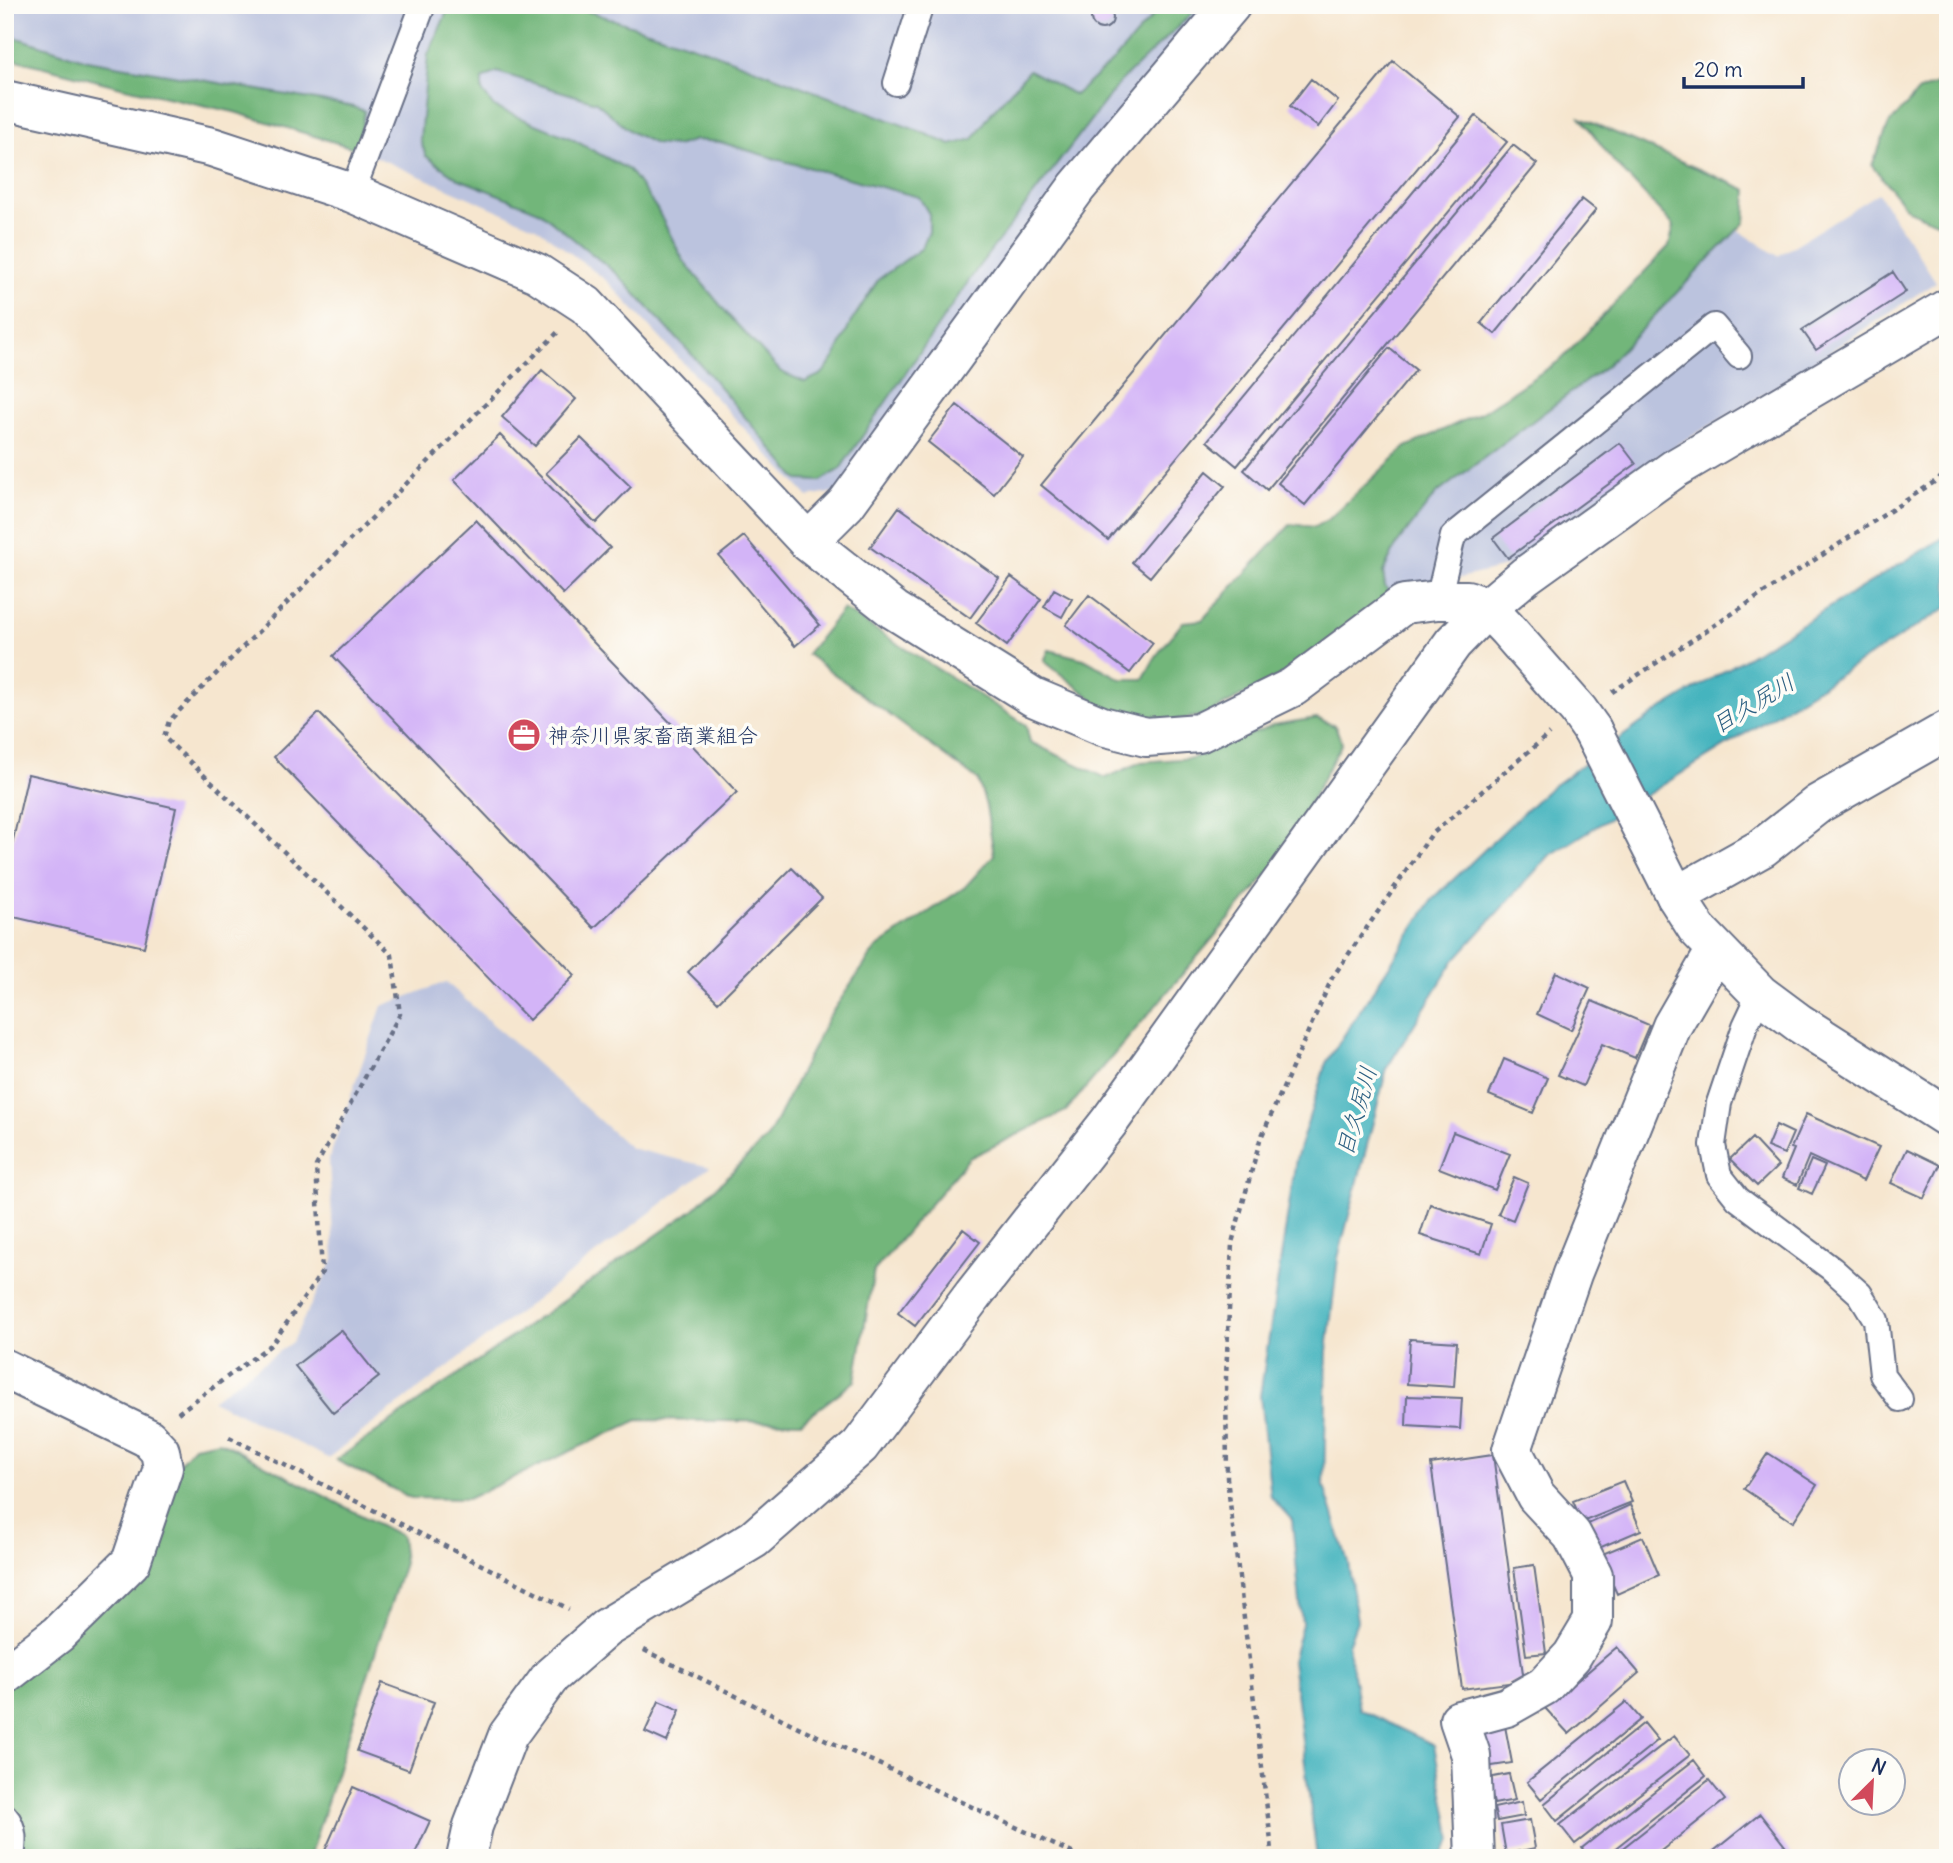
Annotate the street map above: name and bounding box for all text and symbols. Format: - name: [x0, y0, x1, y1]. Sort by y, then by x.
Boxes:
- scale bar: [1684, 46, 1802, 90]
- text: 20 m: [1694, 56, 1743, 83]
- water label: 目久尻川: [1706, 667, 1800, 739]
- office icon: 神奈川県家畜商業組合: [505, 716, 543, 754]
- place label: 神奈川県家畜商業組合: [548, 722, 758, 749]
- water label: 目久尻川: [1329, 1063, 1383, 1159]
- north arrow: [1838, 1748, 1908, 1818]
- text: N: [1868, 1753, 1890, 1780]

